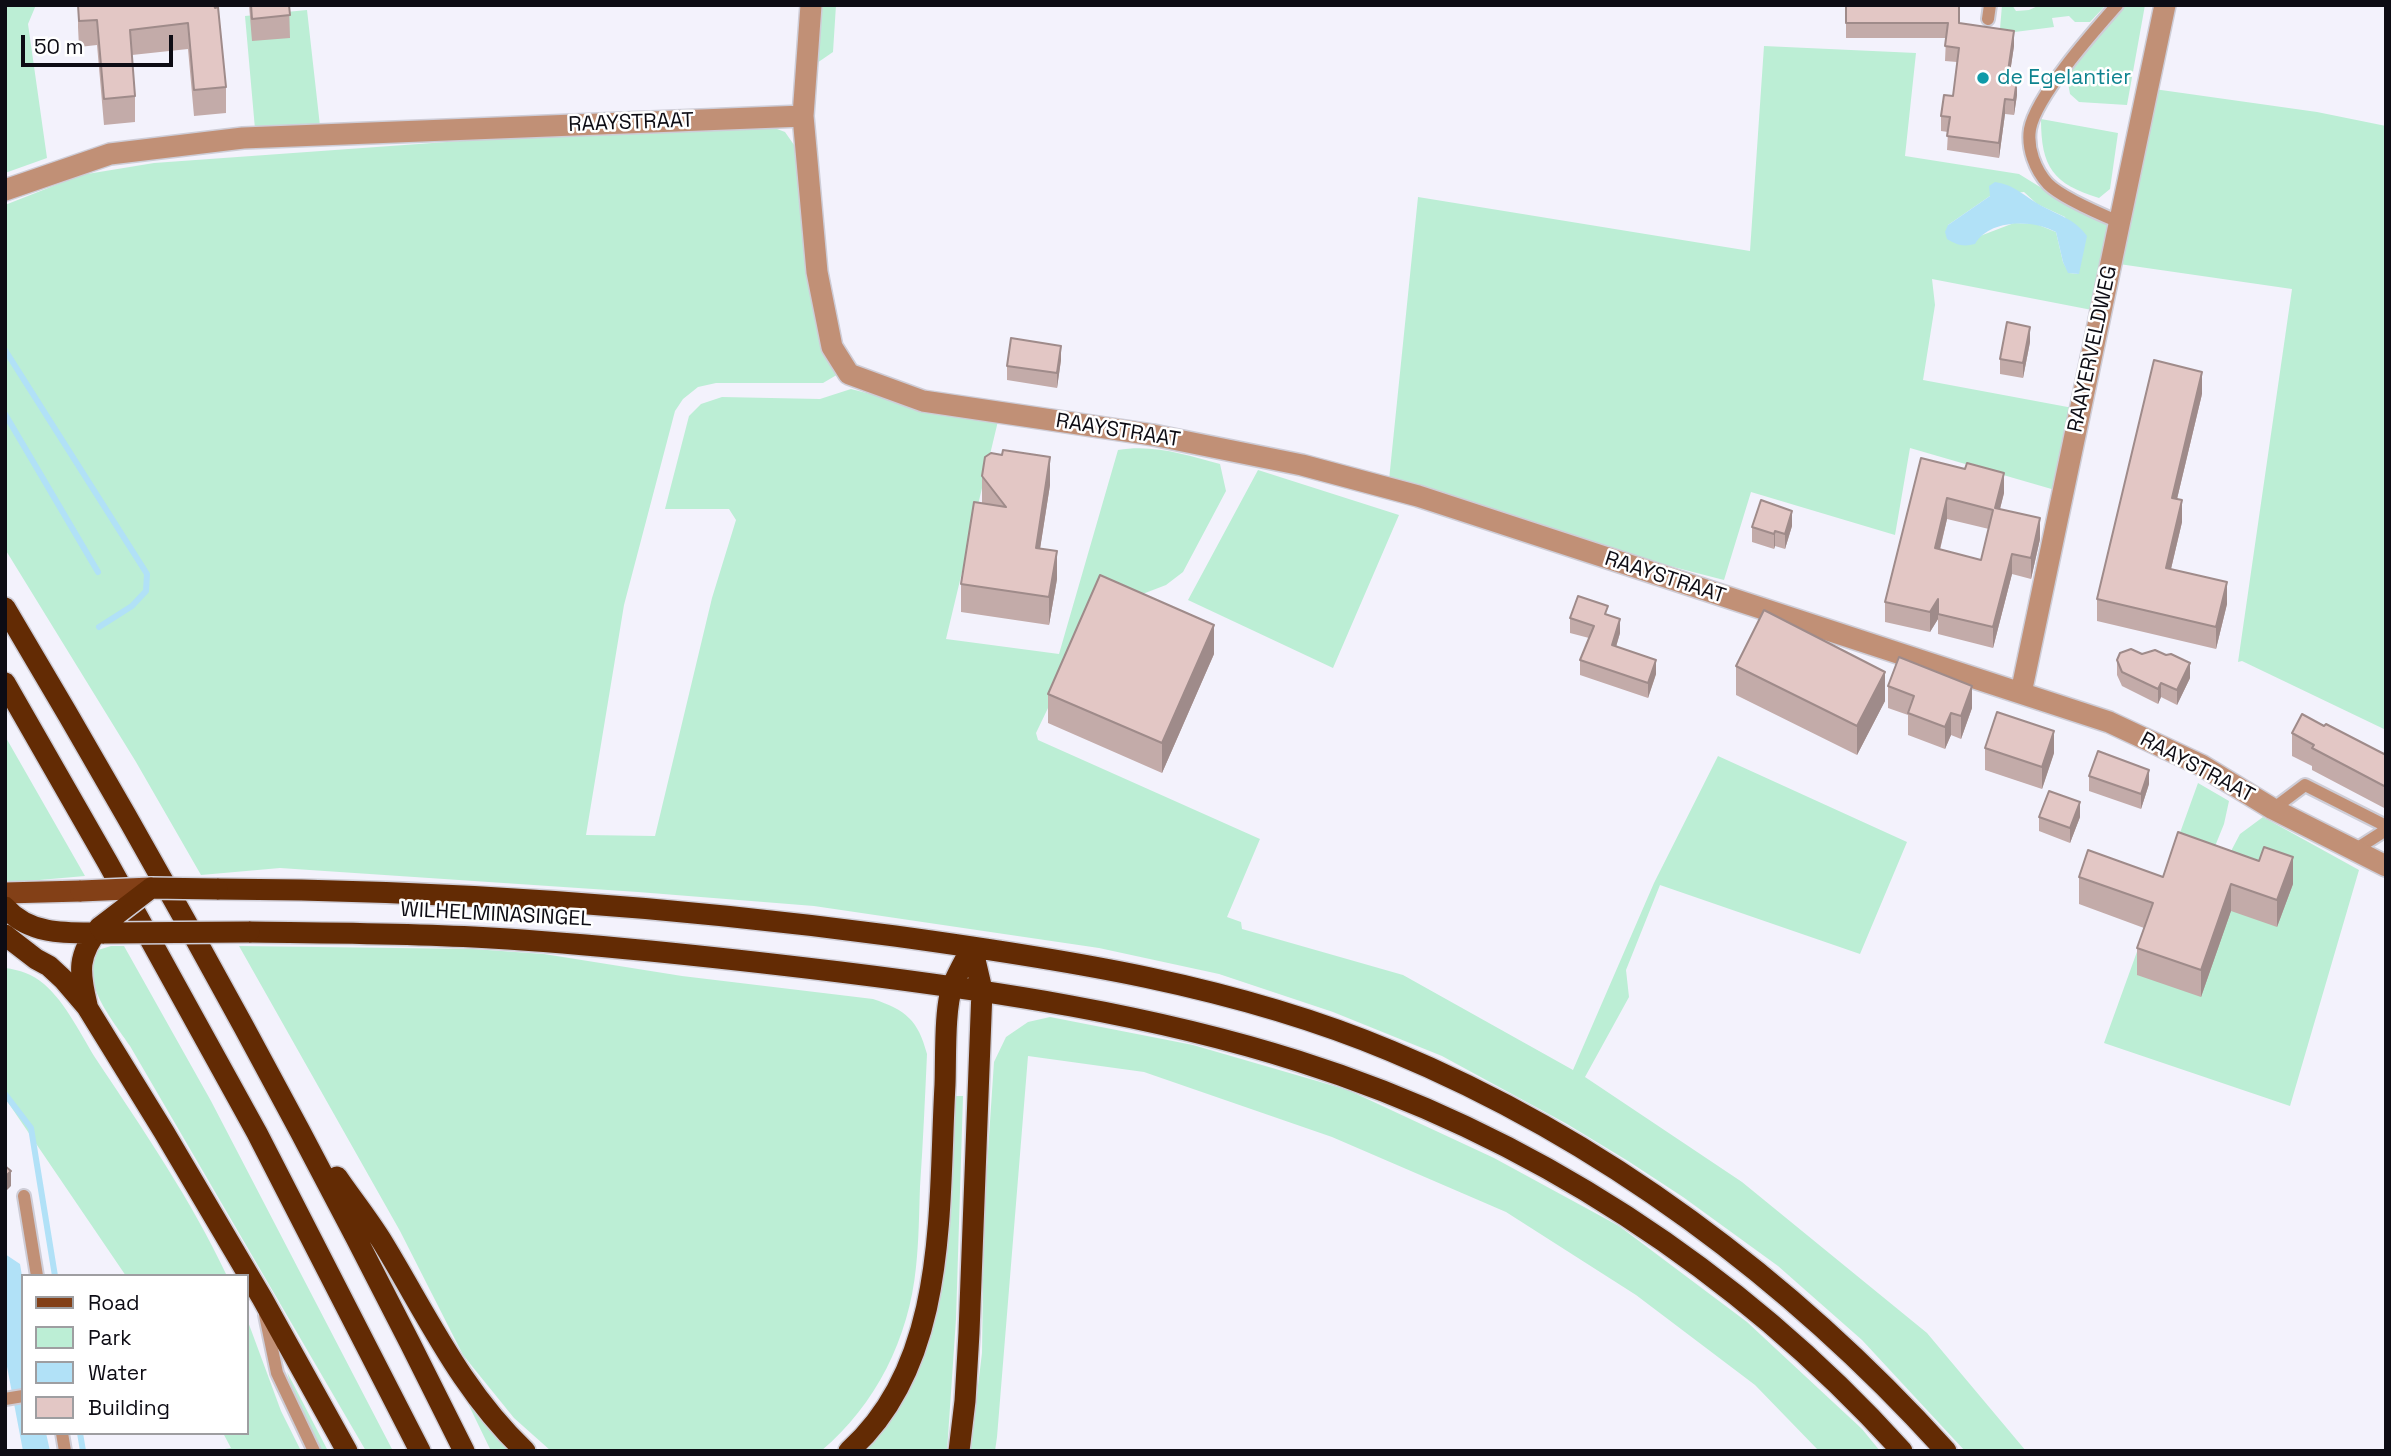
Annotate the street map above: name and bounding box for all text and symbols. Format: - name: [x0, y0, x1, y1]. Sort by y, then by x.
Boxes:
- scale bar: [24, 21, 177, 65]
- text: 50 m: [34, 33, 84, 60]
- place label: de Egelantier: [1997, 65, 2131, 91]
- marker: de Egelantier: [1975, 70, 1991, 86]
- street label: RAAYSTRAAT: [568, 108, 694, 138]
- street label: RAAYERVELDWEG: [2063, 263, 2123, 435]
- street label: RAAYSTRAAT: [1054, 409, 1182, 453]
- street label: RAAYSTRAAT: [1601, 547, 1729, 609]
- street label: RAAYSTRAAT: [2136, 727, 2258, 809]
- street label: WILHELMINASINGEL: [400, 897, 592, 933]
- legend: [21, 1274, 248, 1435]
- text: Road: [88, 1289, 140, 1316]
- text: Park: [88, 1324, 132, 1351]
- text: Water: [88, 1359, 147, 1386]
- text: Building: [88, 1394, 170, 1421]

